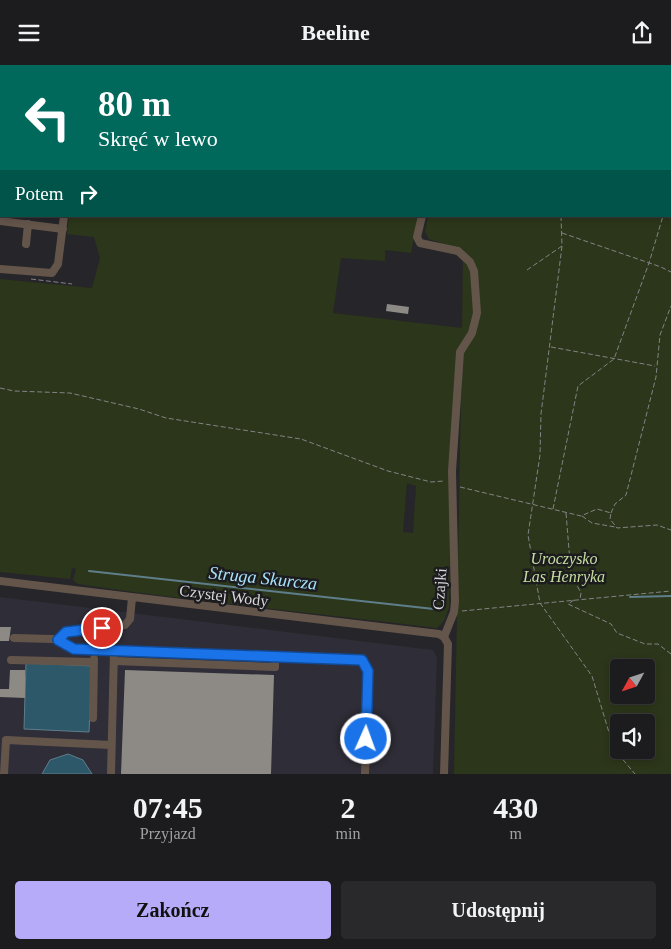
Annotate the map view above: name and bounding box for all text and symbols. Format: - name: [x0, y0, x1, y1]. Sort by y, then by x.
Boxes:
- icon: menu: [15, 19, 43, 47]
- icon: share: [628, 19, 656, 47]
- text: Beeline: [301, 20, 370, 45]
- icon: left: [15, 85, 80, 150]
- text: 80 m: [98, 85, 171, 124]
- text: Skręć w lewo: [98, 126, 218, 151]
- icon: right: [74, 180, 102, 208]
- text: Potem: [15, 183, 64, 204]
- park label: Uroczysko Las Henryka: [522, 550, 605, 586]
- water label: Struga Skurcza: [208, 562, 318, 594]
- street label: Czajki: [430, 567, 450, 611]
- street label: Czystej Wody: [178, 582, 269, 610]
- pin: [81, 607, 123, 649]
- icon: arrive: [88, 614, 116, 642]
- north arrow: [610, 659, 655, 704]
- map controls: [610, 659, 655, 759]
- position arrow: [339, 712, 391, 764]
- button: sound: [610, 714, 655, 759]
- text: 07:45: [133, 791, 203, 824]
- text: 2: [340, 791, 355, 824]
- text: 430: [493, 791, 538, 824]
- text: Przyjazd: [140, 825, 196, 842]
- text: min: [336, 825, 360, 842]
- text: m: [509, 825, 522, 842]
- button: Zakończ: [15, 881, 331, 939]
- button: Udostępnij: [341, 881, 656, 939]

